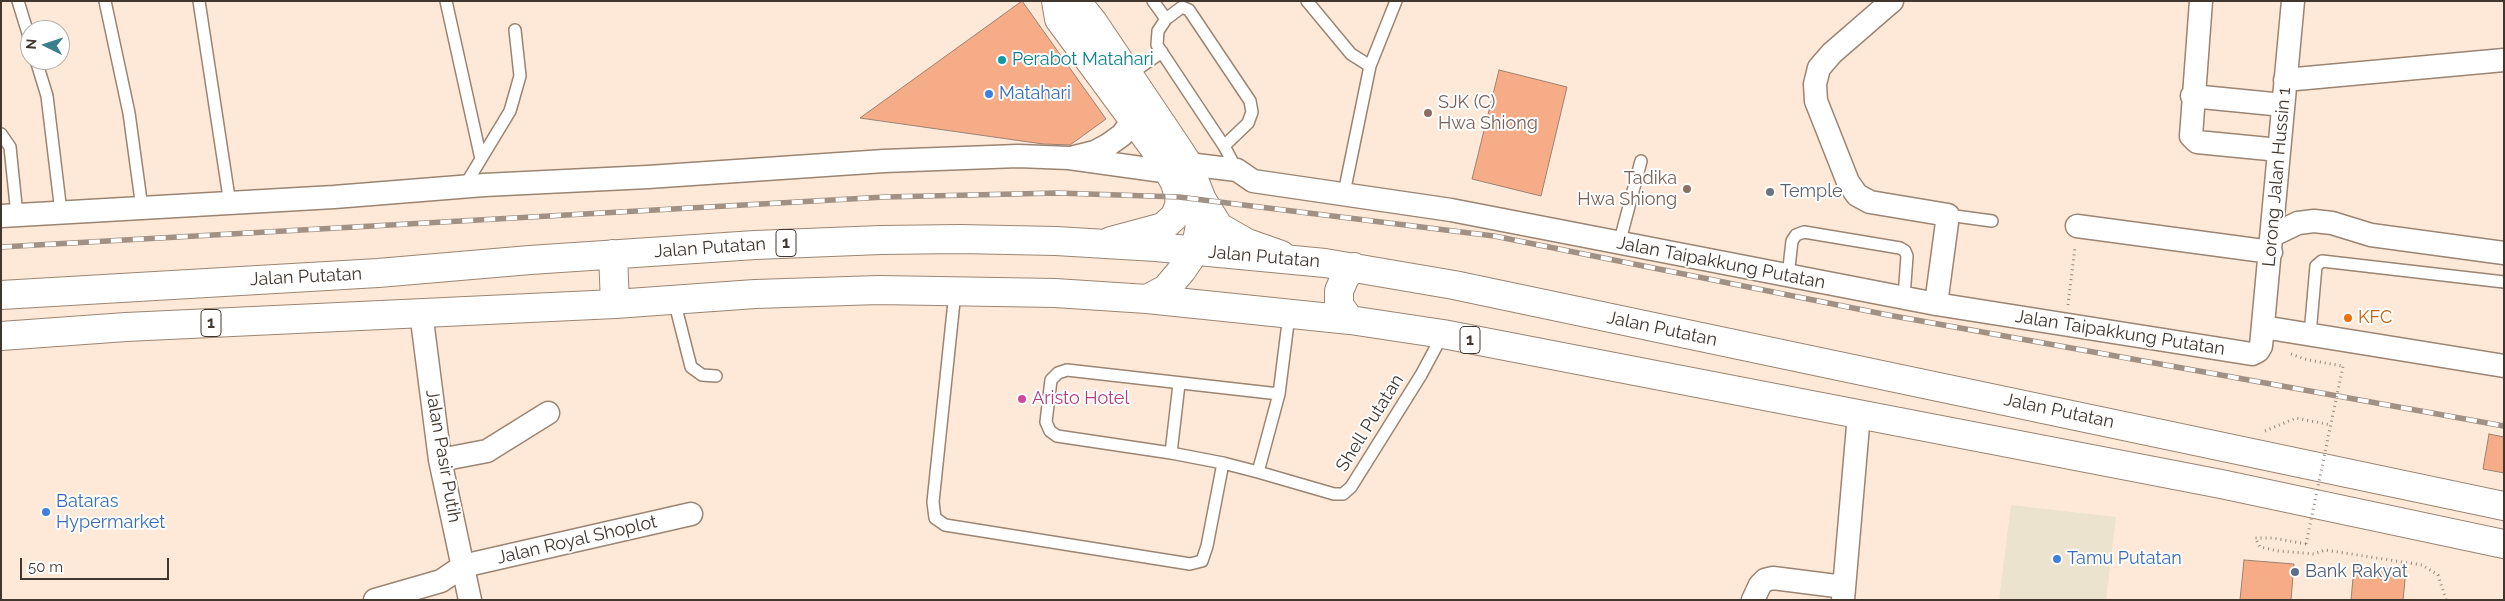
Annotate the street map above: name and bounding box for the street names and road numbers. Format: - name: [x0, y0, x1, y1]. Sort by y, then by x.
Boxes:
- street label: Lorong Jalan Hussin 1: [2258, 86, 2296, 268]
- road number: 1: [776, 230, 796, 256]
- street label: Jalan Taipakkung Putatan: [1615, 232, 1827, 294]
- street label: Jalan Putatan: [653, 233, 767, 263]
- street label: Jalan Putatan: [1207, 241, 1321, 273]
- street label: Jalan Putatan: [249, 263, 363, 291]
- street label: Jalan Taipakkung Putatan: [2014, 306, 2226, 360]
- street label: Jalan Putatan: [1605, 307, 1719, 351]
- road number: 1: [201, 309, 221, 336]
- road number: 1: [1460, 326, 1480, 354]
- street label: Shell Putatan: [1332, 370, 1408, 476]
- street label: Jalan Pasir Putih: [421, 388, 465, 524]
- street label: Jalan Putatan: [2002, 389, 2116, 433]
- street label: Jalan Royal Shoplot: [495, 511, 659, 569]

